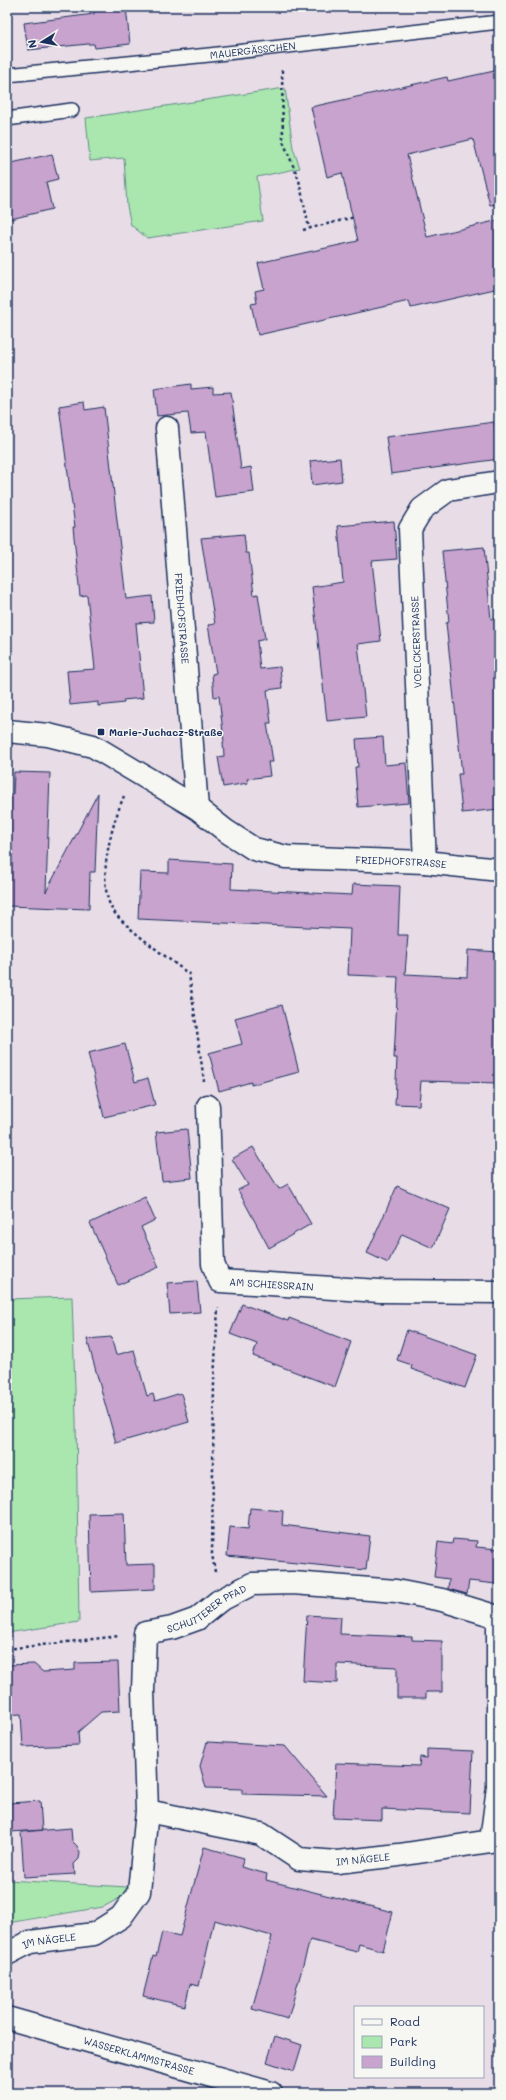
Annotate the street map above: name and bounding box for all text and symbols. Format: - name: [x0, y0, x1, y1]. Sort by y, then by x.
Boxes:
- north arrow: [22, 22, 62, 62]
- text: N: [24, 38, 40, 50]
- street label: MAUERGÄSSCHEN: [209, 38, 296, 62]
- street label: FRIEDHOFSTRASSE: [171, 572, 193, 665]
- street label: VOELCKERSTRASSE: [407, 595, 425, 688]
- place label: Marie-Juchacz-Straße: [109, 725, 222, 739]
- marker: Marie-Juchacz-Straße: [96, 727, 106, 737]
- street label: FRIEDHOFSTRASSE: [355, 853, 448, 871]
- street label: AM SCHIESSRAIN: [229, 1275, 314, 1294]
- street label: SCHUTTERER PFAD: [166, 1581, 249, 1636]
- street label: IM NÄGELE: [335, 1849, 391, 1869]
- street label: IM NÄGELE: [20, 1929, 77, 1952]
- legend: [354, 2006, 484, 2078]
- text: Road: [390, 2013, 420, 2029]
- street label: WASSERKLAMMSTRASSE: [82, 2033, 196, 2078]
- text: Park: [390, 2033, 417, 2049]
- text: Building: [390, 2053, 436, 2069]

